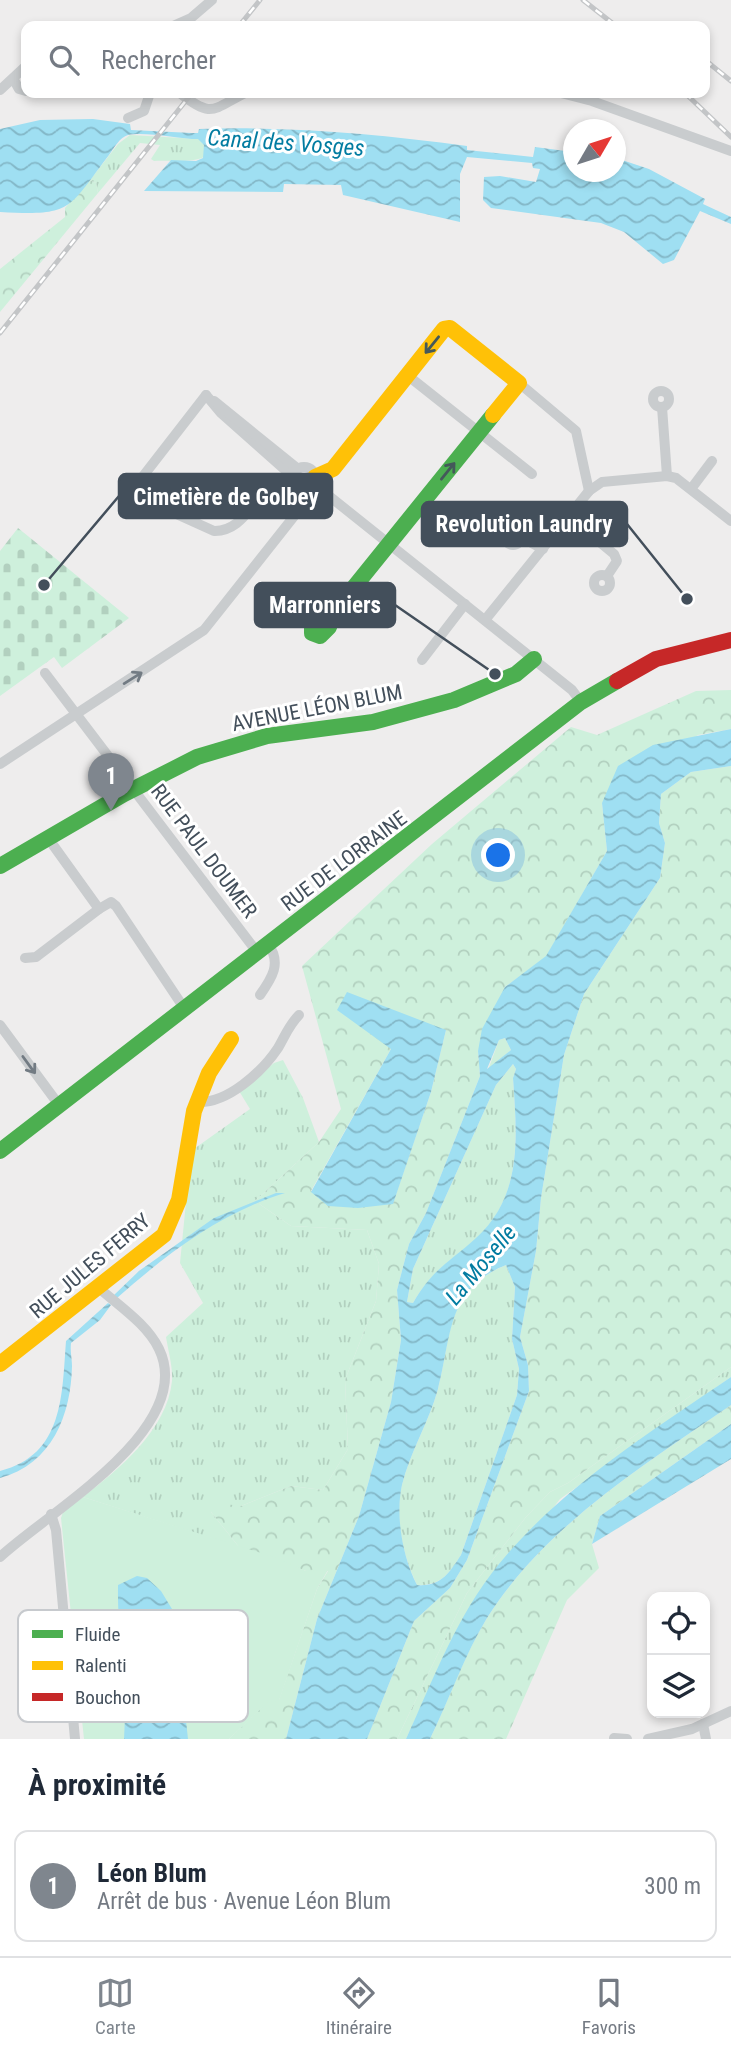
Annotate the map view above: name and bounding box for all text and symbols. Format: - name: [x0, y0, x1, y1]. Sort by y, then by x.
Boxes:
- search box: [21, 21, 710, 98]
- icon: search: [45, 41, 83, 79]
- text: Rechercher: [101, 45, 216, 75]
- north arrow: [563, 119, 626, 182]
- water label: Canal des Vosges: [207, 124, 365, 162]
- one-way arrow: [424, 336, 439, 354]
- one-way arrow: [440, 463, 455, 481]
- callout: Cimetière de Golbey: [119, 474, 332, 518]
- text: Cimetière de Golbey: [133, 484, 319, 511]
- callout: Revolution Laundry: [422, 502, 627, 546]
- text: Revolution Laundry: [435, 511, 613, 538]
- callout: Marronniers: [255, 583, 395, 627]
- text: Marronniers: [269, 592, 381, 619]
- one-way arrow: [122, 670, 142, 684]
- street label: AVENUE LÉON BLUM: [230, 680, 404, 736]
- pin: 1: [88, 753, 134, 811]
- street label: RUE PAUL DOUMER: [146, 780, 262, 922]
- street label: RUE DE LORRAINE: [277, 806, 411, 916]
- your location: [481, 838, 515, 872]
- one-way arrow: [22, 1055, 37, 1074]
- street label: RUE JULES FERRY: [25, 1209, 155, 1323]
- water label: La Moselle: [440, 1220, 522, 1310]
- map controls: [647, 1592, 710, 1718]
- button: locate: [647, 1592, 710, 1655]
- legend: [18, 1610, 248, 1722]
- text: Fluide: [75, 1623, 120, 1646]
- text: Ralenti: [75, 1654, 127, 1677]
- button: layers: [647, 1655, 710, 1718]
- text: Bouchon: [75, 1686, 141, 1709]
- text: À proximité: [28, 1767, 166, 1802]
- text: Léon Blum: [97, 1858, 207, 1888]
- text: 1: [47, 1873, 59, 1900]
- text: 300 m: [644, 1873, 701, 1900]
- text: Arrêt de bus · Avenue Léon Blum: [97, 1888, 391, 1915]
- tab: Carte: [95, 1974, 136, 2039]
- tab: Itinéraire: [326, 1974, 392, 2039]
- tab: Favoris: [582, 1974, 636, 2039]

